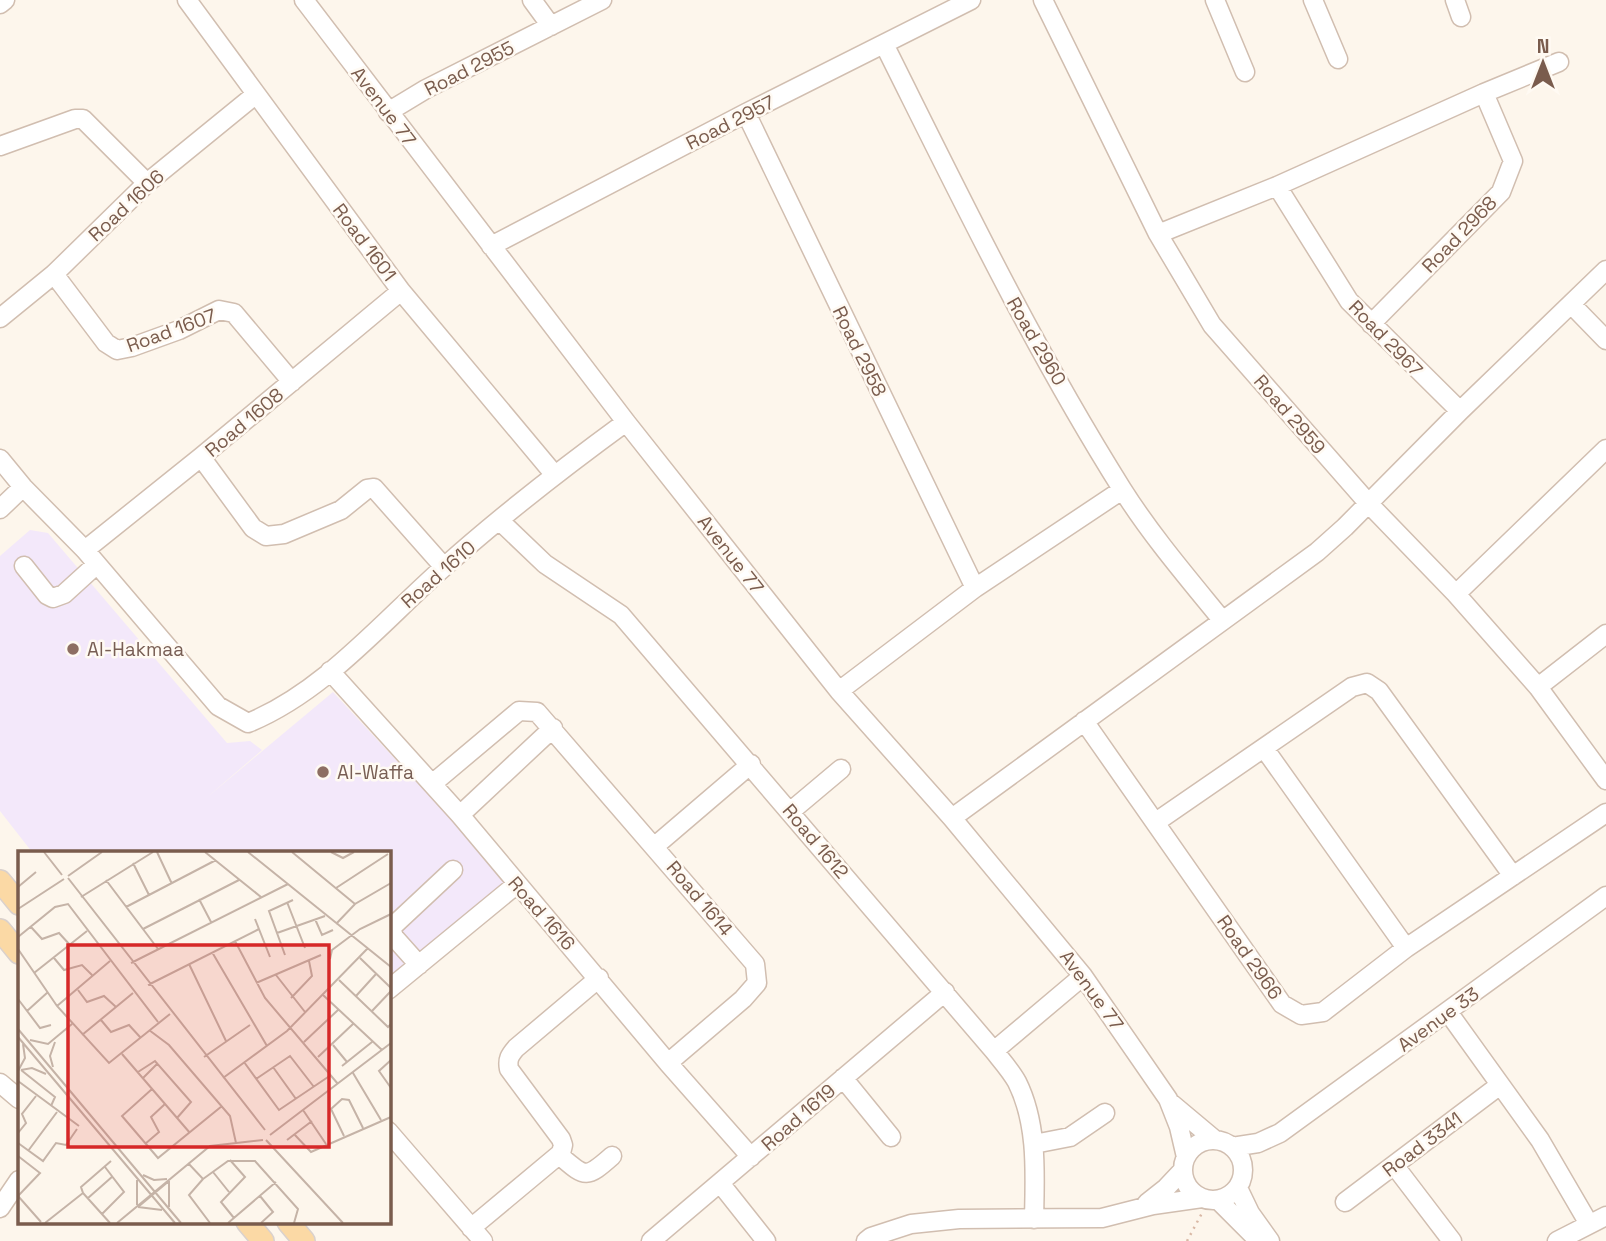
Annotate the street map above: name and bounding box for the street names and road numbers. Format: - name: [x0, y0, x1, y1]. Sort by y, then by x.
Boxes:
- street label: Road 2955: [420, 35, 518, 102]
- street label: Avenue 77: [346, 61, 422, 151]
- street label: Road 2957: [682, 89, 779, 155]
- street label: Road 1606: [83, 164, 170, 247]
- street label: Road 2968: [1416, 190, 1502, 278]
- street label: Road 1601: [327, 198, 402, 286]
- street label: Road 2960: [1001, 292, 1072, 390]
- street label: Road 2967: [1343, 295, 1428, 382]
- street label: Road 2958: [827, 302, 892, 401]
- street label: Road 1607: [123, 303, 220, 358]
- street label: Road 2959: [1248, 369, 1331, 459]
- street label: Road 1608: [200, 382, 289, 463]
- street label: Avenue 77: [692, 510, 769, 599]
- street label: Road 1610: [396, 535, 481, 614]
- street label: Road 1612: [777, 799, 854, 884]
- street label: Road 1614: [661, 855, 738, 941]
- street label: Road 1616: [502, 871, 581, 956]
- street label: Road 2966: [1211, 910, 1288, 1005]
- street label: Avenue 77: [1054, 945, 1129, 1036]
- street label: Avenue 33: [1393, 981, 1484, 1057]
- street label: Road 1619: [756, 1078, 841, 1157]
- street label: Road 3341: [1377, 1106, 1467, 1183]

